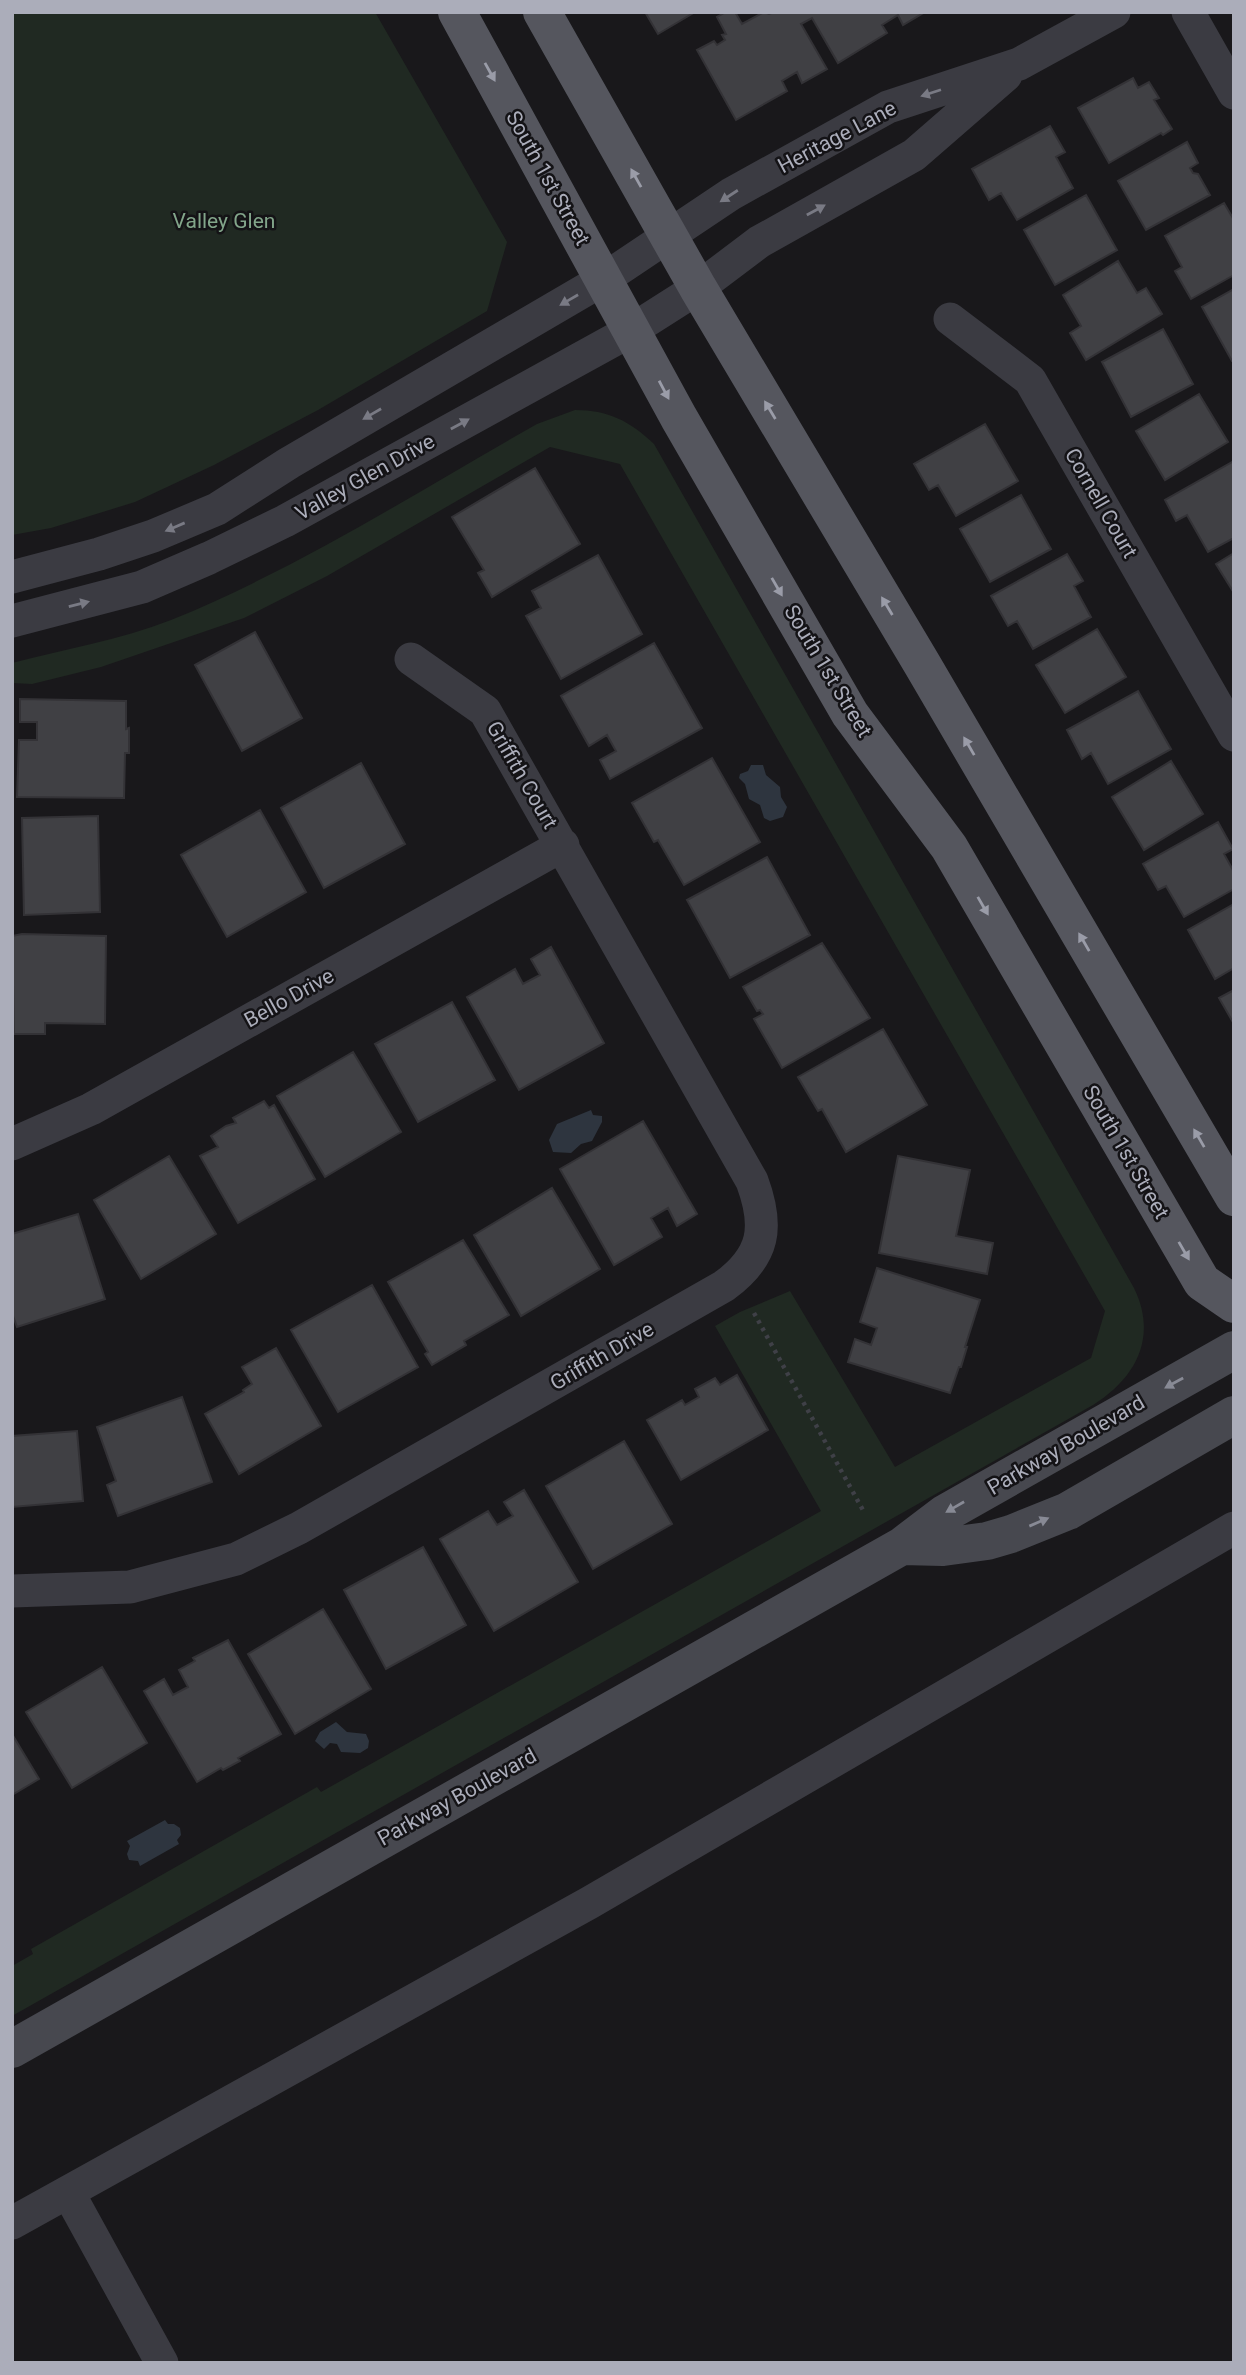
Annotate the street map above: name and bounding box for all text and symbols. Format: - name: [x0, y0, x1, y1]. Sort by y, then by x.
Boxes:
- one-way arrow: [484, 62, 496, 82]
- one-way arrow: [920, 88, 941, 99]
- street label: Heritage Lane: [774, 96, 900, 178]
- street label: South 1st Street: [501, 107, 595, 249]
- one-way arrow: [630, 168, 642, 187]
- one-way arrow: [719, 190, 739, 203]
- one-way arrow: [806, 204, 825, 216]
- park label: Valley Glen: [173, 209, 275, 233]
- one-way arrow: [559, 293, 578, 306]
- one-way arrow: [658, 380, 670, 400]
- one-way arrow: [764, 401, 776, 420]
- one-way arrow: [363, 408, 382, 420]
- one-way arrow: [451, 418, 470, 430]
- street label: Valley Glen Drive: [291, 429, 439, 525]
- street label: Cornell Court: [1060, 444, 1142, 562]
- one-way arrow: [165, 522, 186, 533]
- one-way arrow: [771, 578, 783, 597]
- one-way arrow: [880, 596, 893, 615]
- one-way arrow: [68, 598, 90, 609]
- street label: South 1st Street: [779, 601, 877, 741]
- street label: Griffith Court: [482, 717, 562, 833]
- one-way arrow: [963, 736, 975, 755]
- one-way arrow: [977, 897, 989, 916]
- one-way arrow: [1078, 932, 1090, 952]
- street label: Bello Drive: [240, 964, 338, 1032]
- street label: South 1st Street: [1078, 1081, 1174, 1223]
- one-way arrow: [1193, 1129, 1205, 1148]
- one-way arrow: [1177, 1241, 1189, 1261]
- street label: Griffith Drive: [546, 1317, 658, 1395]
- one-way arrow: [1165, 1377, 1184, 1389]
- street label: Parkway Boulevard: [983, 1390, 1149, 1500]
- one-way arrow: [945, 1501, 965, 1513]
- one-way arrow: [1029, 1517, 1050, 1528]
- street label: Parkway Boulevard: [374, 1743, 540, 1851]

